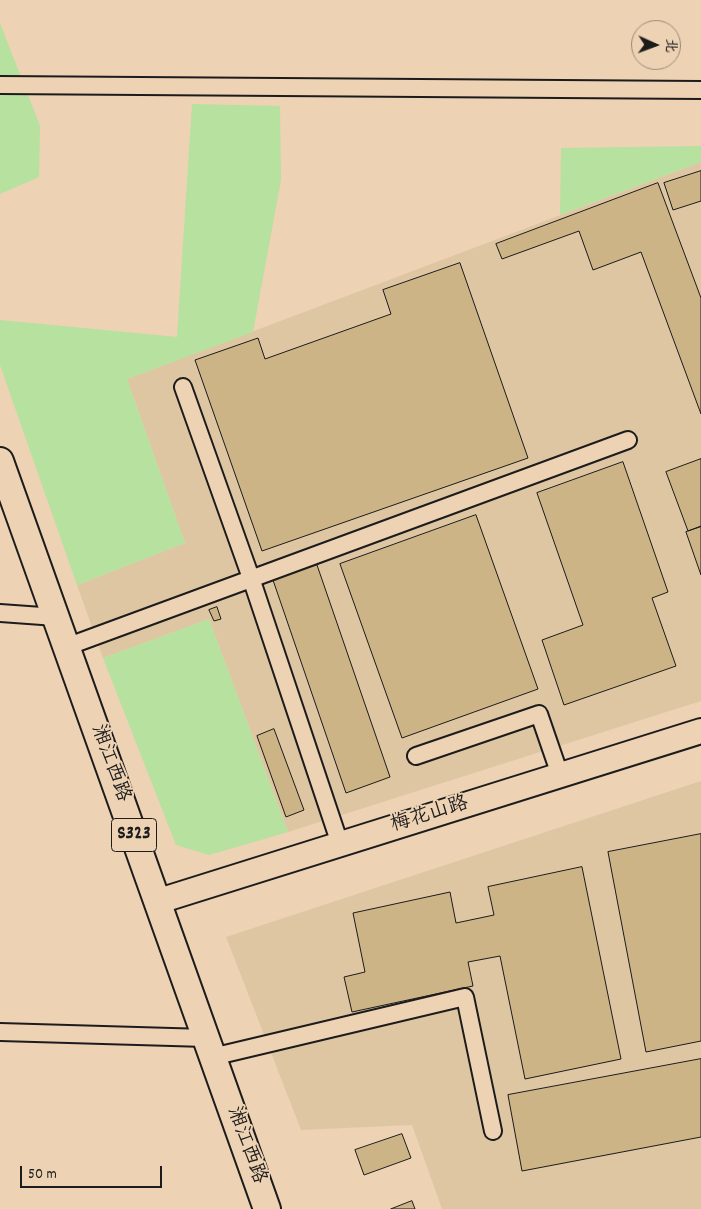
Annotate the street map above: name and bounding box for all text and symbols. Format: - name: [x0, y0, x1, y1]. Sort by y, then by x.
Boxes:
- north arrow: [631, 20, 681, 70]
- text: 北: [660, 38, 680, 53]
- street label: 湘江西路: [84, 722, 134, 806]
- street label: 梅花山路: [388, 793, 472, 839]
- road number: S323: [112, 818, 156, 852]
- street label: 湘江西路: [220, 1104, 270, 1188]
- scale bar: [22, 1156, 165, 1188]
- text: 50 m: [28, 1164, 57, 1186]

